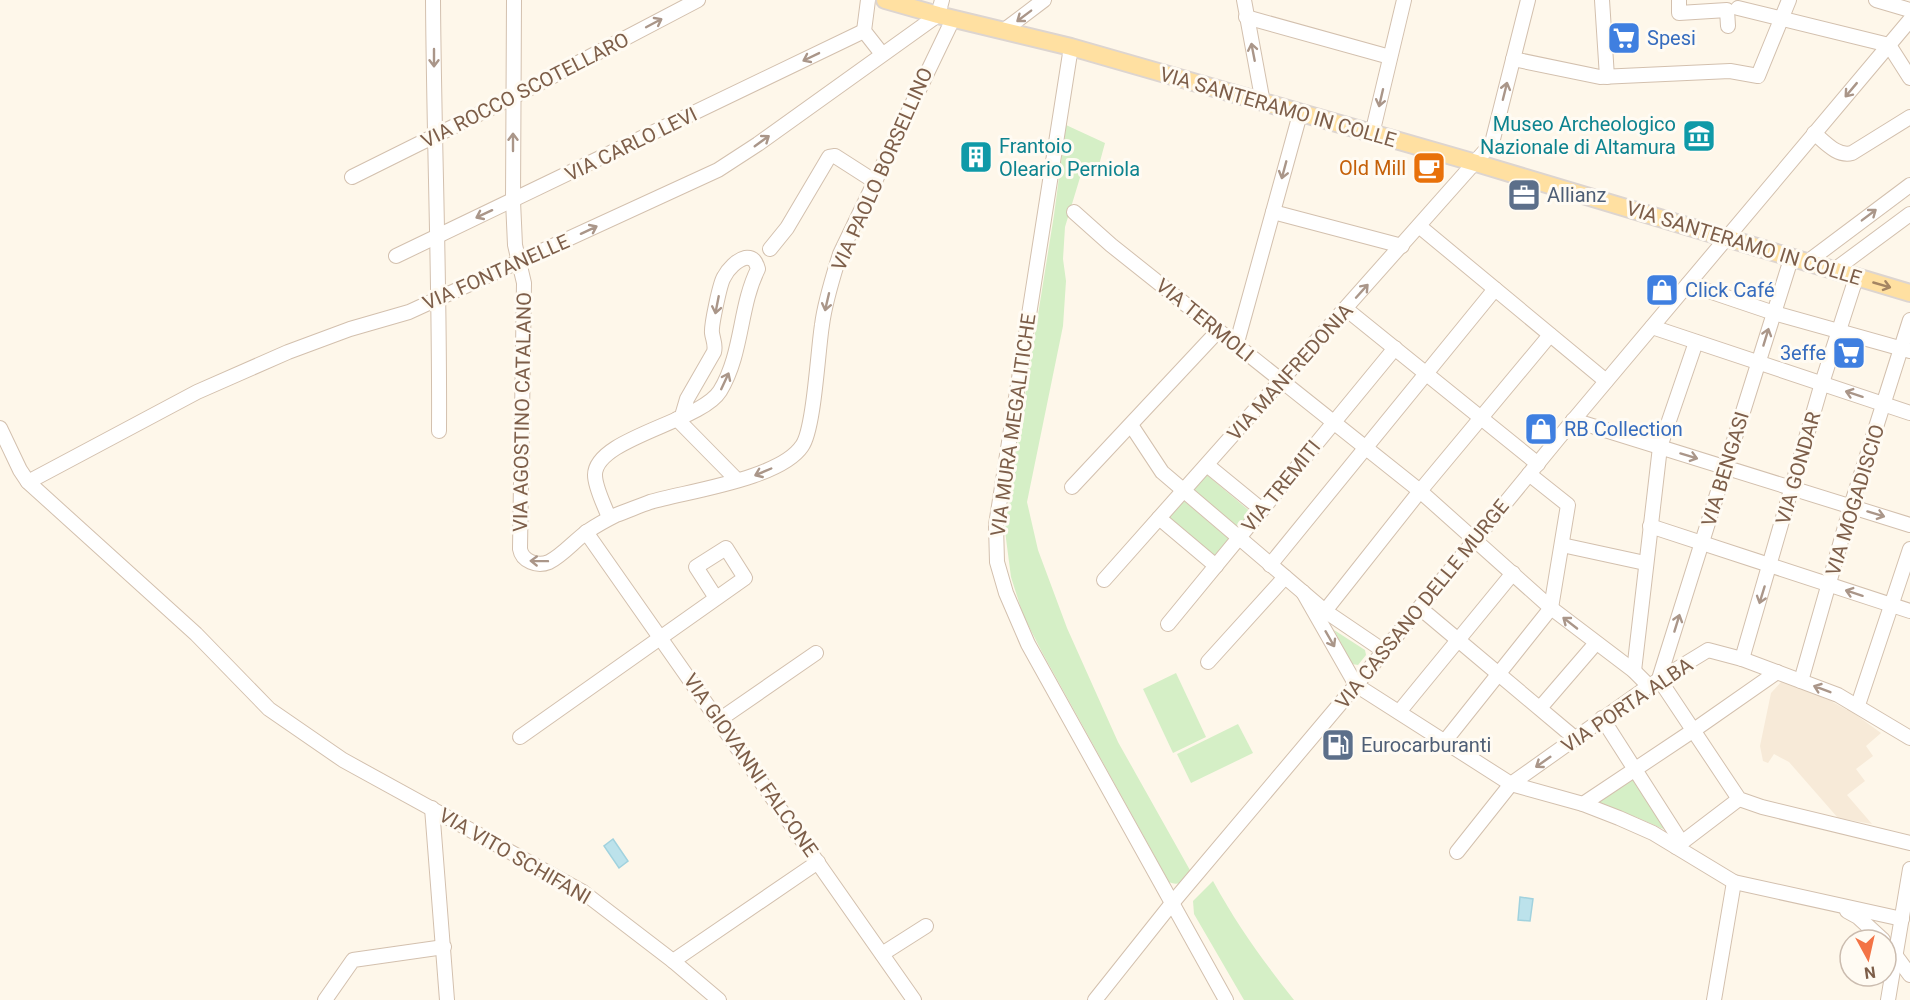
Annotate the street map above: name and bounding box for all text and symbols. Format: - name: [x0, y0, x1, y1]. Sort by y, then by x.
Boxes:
- one-way arrow: [1016, 9, 1032, 22]
- one-way arrow: [645, 17, 662, 29]
- supermarket icon: Spesi: [1606, 20, 1642, 56]
- place label: Spesi: [1647, 26, 1696, 50]
- street label: VIA ROCCO SCOTELLARO: [417, 27, 633, 153]
- one-way arrow: [1247, 42, 1258, 62]
- one-way arrow: [428, 48, 440, 68]
- one-way arrow: [803, 51, 821, 63]
- street label: VIA SANTERAMO IN COLLE: [1157, 62, 1399, 152]
- street label: VIA PAOLO BORSELLINO: [826, 64, 938, 274]
- one-way arrow: [1500, 82, 1512, 101]
- one-way arrow: [1844, 82, 1858, 97]
- one-way arrow: [1374, 88, 1386, 107]
- street label: VIA CARLO LEVI: [561, 102, 701, 186]
- place label: Museo Archeologico Nazionale di Altamura: [1480, 112, 1676, 159]
- museum icon: Museo Archeologico Nazionale di Altamura: [1681, 118, 1717, 154]
- one-way arrow: [507, 132, 519, 152]
- place label: Frantoio Oleario Perniola: [999, 134, 1140, 181]
- one-way arrow: [753, 135, 769, 147]
- building icon: Frantoio Oleario Perniola: [958, 139, 994, 175]
- cafe icon: Old Mill: [1411, 150, 1447, 186]
- place label: Old Mill: [1339, 156, 1406, 180]
- one-way arrow: [1278, 161, 1289, 180]
- office icon: Allianz: [1506, 177, 1542, 213]
- place label: Allianz: [1547, 183, 1607, 207]
- street label: VIA SANTERAMO IN COLLE: [1624, 196, 1864, 290]
- one-way arrow: [476, 209, 494, 221]
- one-way arrow: [1861, 209, 1877, 222]
- one-way arrow: [579, 224, 597, 235]
- street label: VIA FONTANELLE: [419, 229, 573, 315]
- shop icon: Click Café: [1644, 272, 1680, 308]
- street label: VIA TERMOLI: [1151, 273, 1259, 367]
- place label: Click Café: [1685, 278, 1775, 302]
- one-way arrow: [1872, 280, 1891, 291]
- one-way arrow: [1355, 283, 1369, 298]
- street label: VIA AGOSTINO CATALANO: [508, 292, 536, 532]
- one-way arrow: [821, 292, 832, 311]
- one-way arrow: [711, 295, 722, 314]
- street label: VIA MANFREDONIA: [1222, 299, 1358, 445]
- street label: VIA MURA MEGALITICHE: [985, 312, 1041, 538]
- one-way arrow: [1761, 328, 1772, 347]
- supermarket icon: 3effe: [1831, 335, 1867, 371]
- place label: 3effe: [1780, 341, 1826, 365]
- one-way arrow: [720, 372, 732, 390]
- one-way arrow: [1845, 388, 1864, 399]
- street label: VIA BENGASI: [1696, 409, 1754, 529]
- street label: VIA GONDAR: [1770, 409, 1826, 527]
- shop icon: RB Collection: [1523, 411, 1559, 447]
- place label: RB Collection: [1564, 417, 1683, 441]
- street label: VIA MOGADISCIO: [1821, 421, 1889, 579]
- street label: VIA TREMITI: [1237, 435, 1325, 537]
- one-way arrow: [1679, 451, 1698, 462]
- one-way arrow: [754, 467, 772, 478]
- street label: VIA CASSANO DELLE MURGE: [1330, 495, 1514, 713]
- one-way arrow: [1866, 509, 1885, 520]
- one-way arrow: [530, 556, 549, 567]
- one-way arrow: [1756, 585, 1767, 604]
- one-way arrow: [1845, 587, 1864, 598]
- one-way arrow: [1672, 614, 1683, 633]
- one-way arrow: [1563, 617, 1579, 630]
- one-way arrow: [1325, 629, 1336, 647]
- street label: VIA PORTA ALBA: [1557, 652, 1697, 758]
- street label: VIA GIOVANNI FALCONE: [679, 669, 823, 861]
- one-way arrow: [1814, 683, 1832, 694]
- fuel station icon: Eurocarburanti: [1320, 727, 1356, 763]
- place label: Eurocarburanti: [1361, 733, 1491, 757]
- one-way arrow: [1535, 756, 1552, 768]
- street label: VIA VITO SCHIFANI: [435, 803, 595, 909]
- north arrow: [1838, 928, 1898, 988]
- text: N: [1863, 962, 1877, 983]

